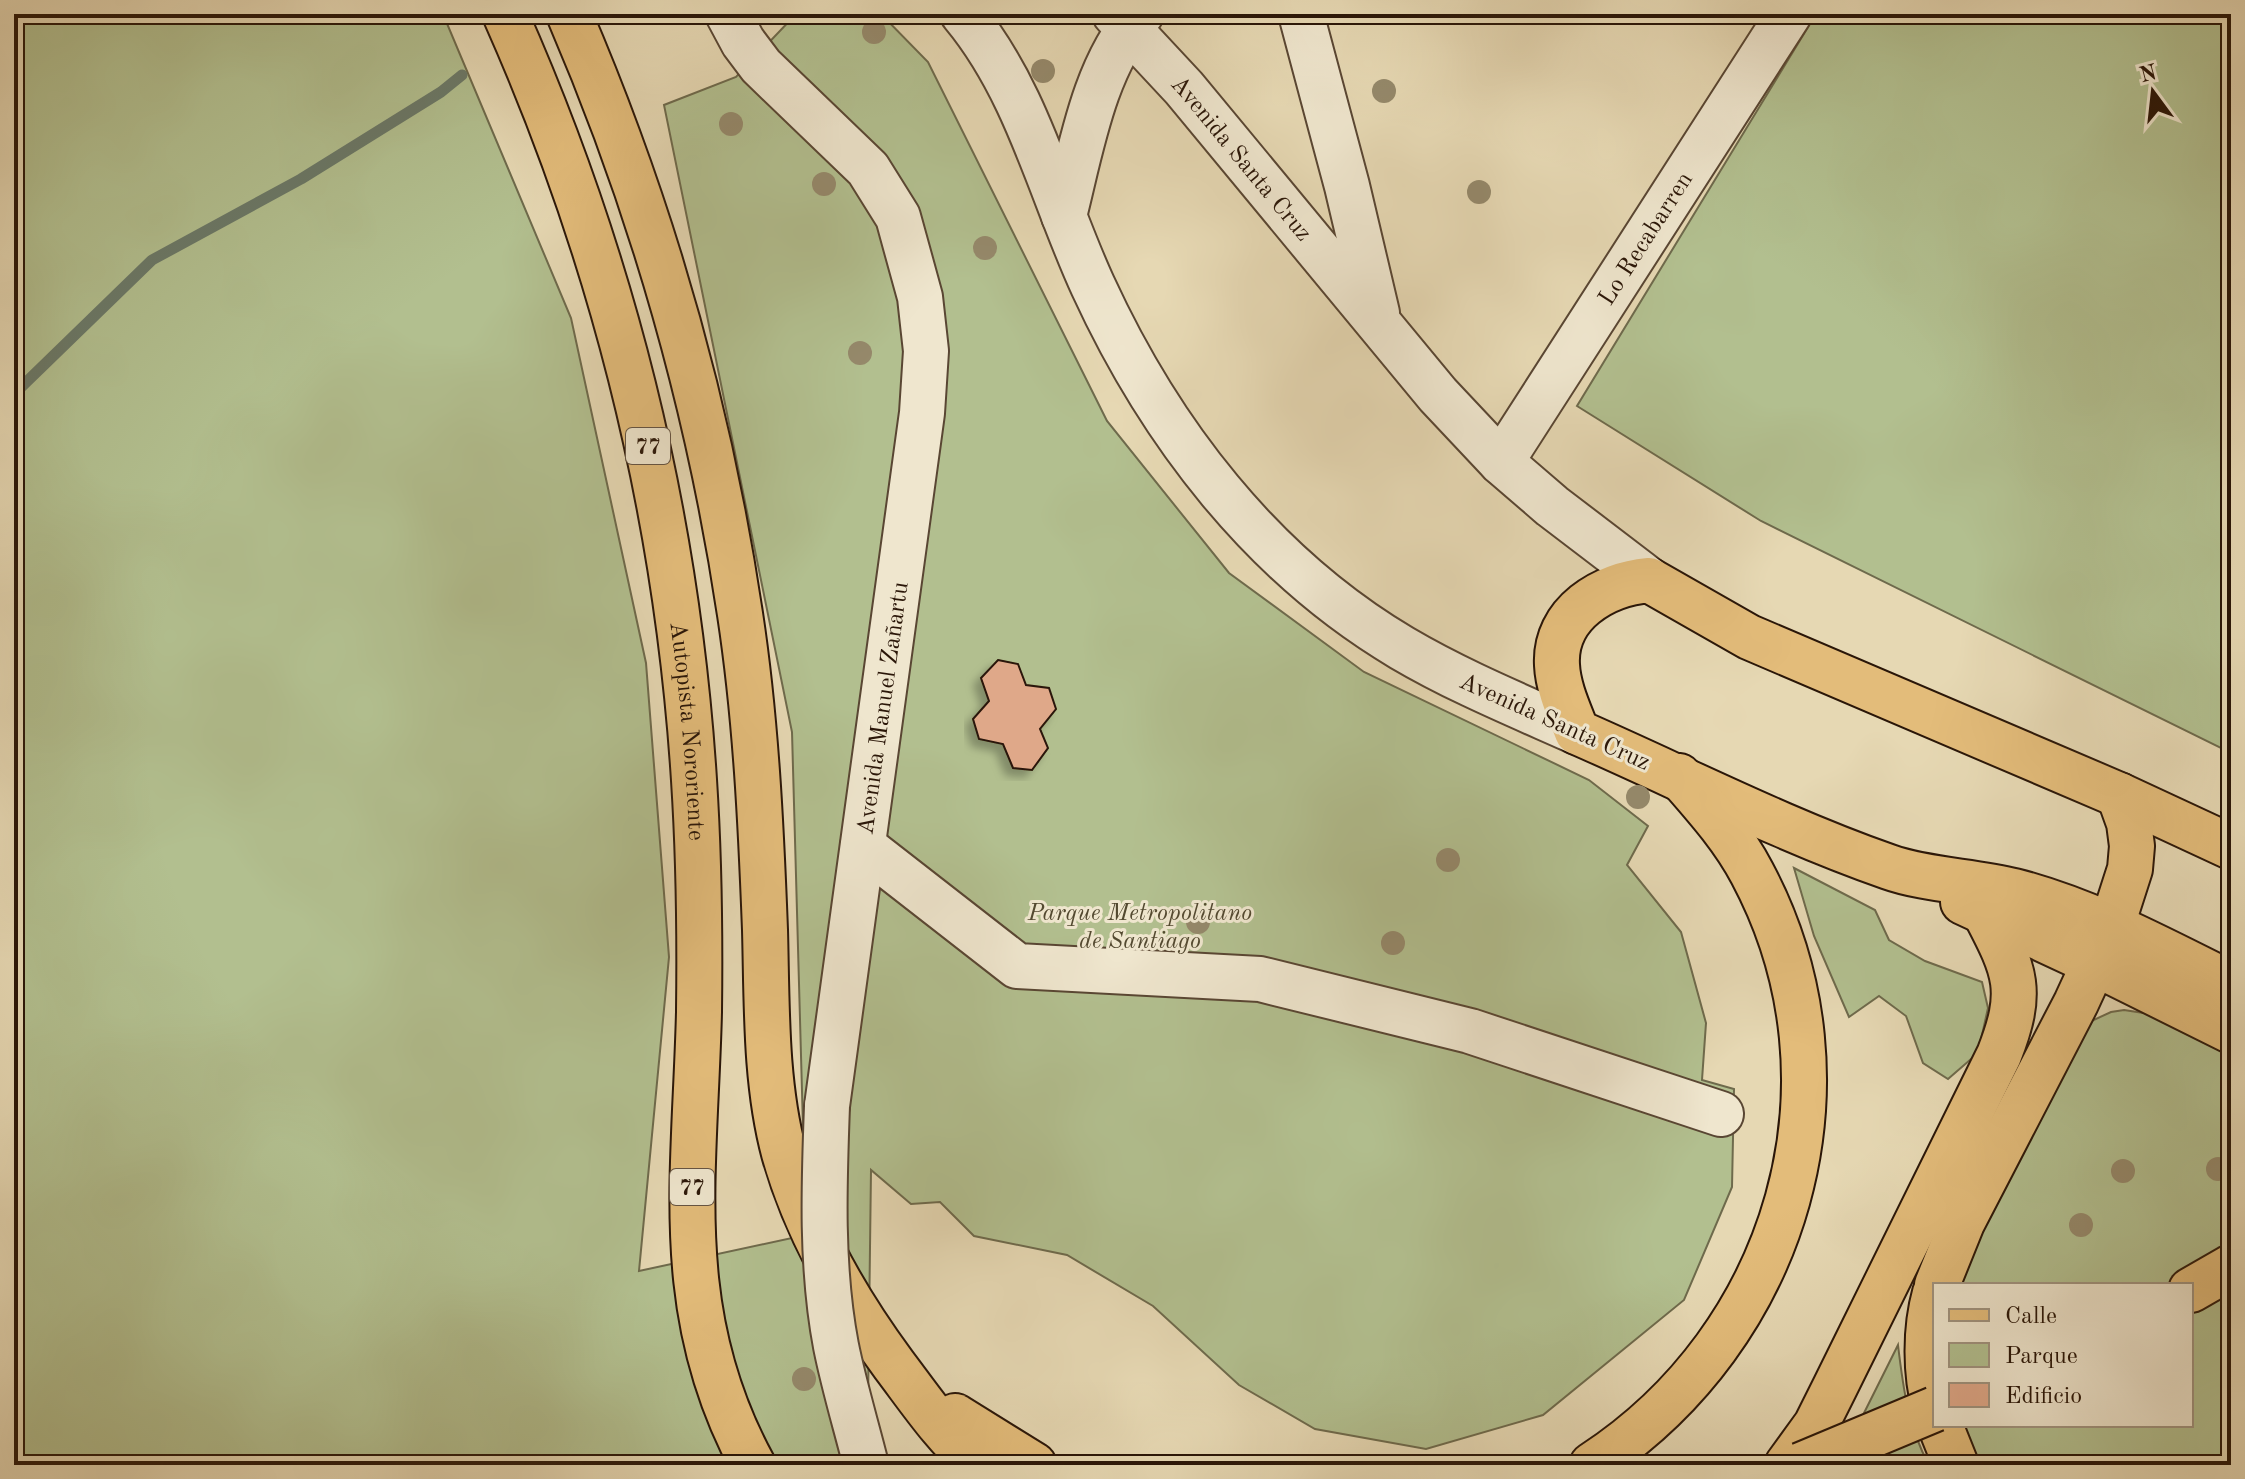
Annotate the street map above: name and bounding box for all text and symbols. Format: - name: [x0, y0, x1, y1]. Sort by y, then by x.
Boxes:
- north arrow: [2113, 52, 2193, 132]
- text: N: [2137, 62, 2159, 87]
- street label: Avenida Santa Cruz: [1165, 72, 1315, 246]
- street label: Lo Recabarren: [1595, 168, 1698, 310]
- road number: 77: [626, 428, 670, 464]
- street label: Avenida Manuel Zañartu: [854, 580, 914, 836]
- street label: Autopista Nororiente: [664, 621, 707, 841]
- street label: Avenida Santa Cruz: [1455, 670, 1653, 776]
- park label: Parque Metropolitano de Santiago: [1027, 902, 1252, 954]
- road number: 77: [670, 1169, 714, 1205]
- legend: [1933, 1283, 2193, 1427]
- text: Calle: [2005, 1305, 2057, 1329]
- text: Parque: [2005, 1345, 2078, 1369]
- text: Edificio: [2005, 1385, 2082, 1409]

